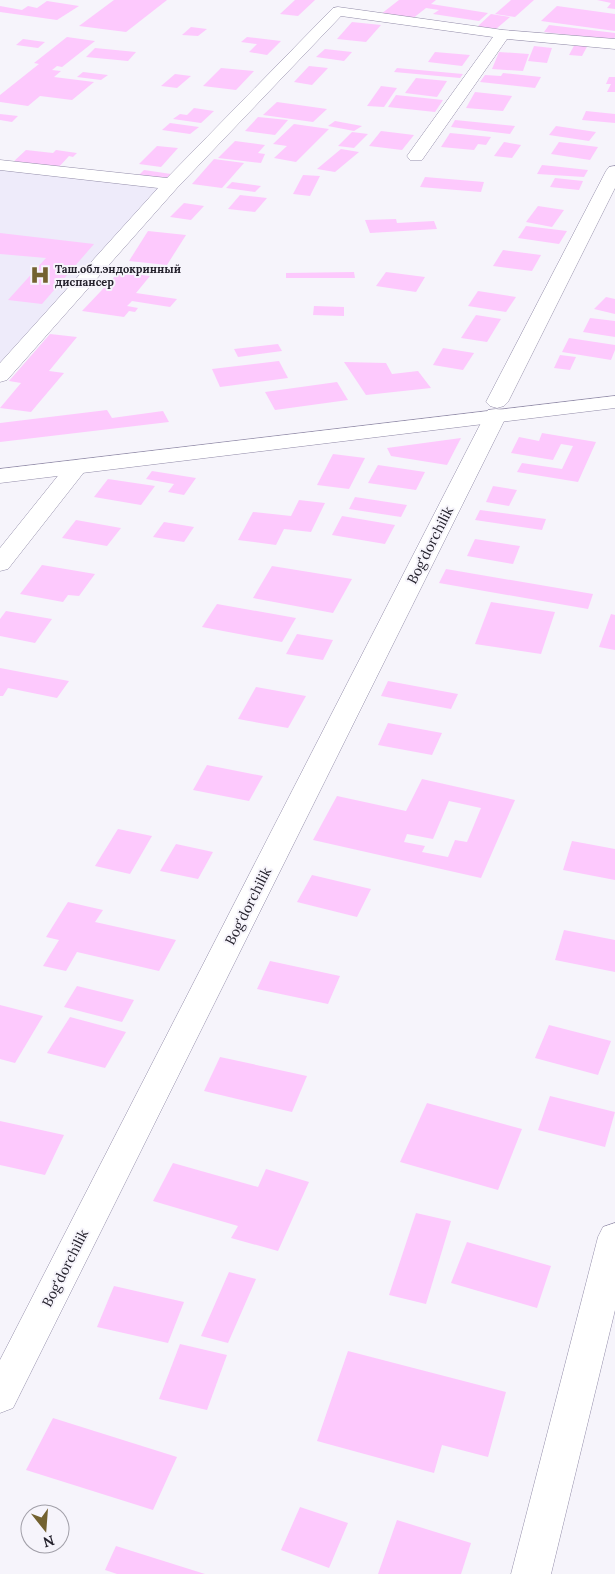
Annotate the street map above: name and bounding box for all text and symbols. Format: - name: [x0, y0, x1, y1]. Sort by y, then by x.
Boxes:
- place label: Таш.обл.эндокринный диспансер: [55, 262, 181, 289]
- hospital icon: Таш.обл.эндокринный диспансер: [29, 264, 51, 286]
- street label: Bog'dorchilik: [403, 503, 458, 587]
- street label: Bog'dorchilik: [221, 864, 276, 948]
- street label: Bog'dorchilik: [38, 1226, 93, 1310]
- north arrow: [20, 1504, 70, 1554]
- text: N: [41, 1531, 57, 1552]

